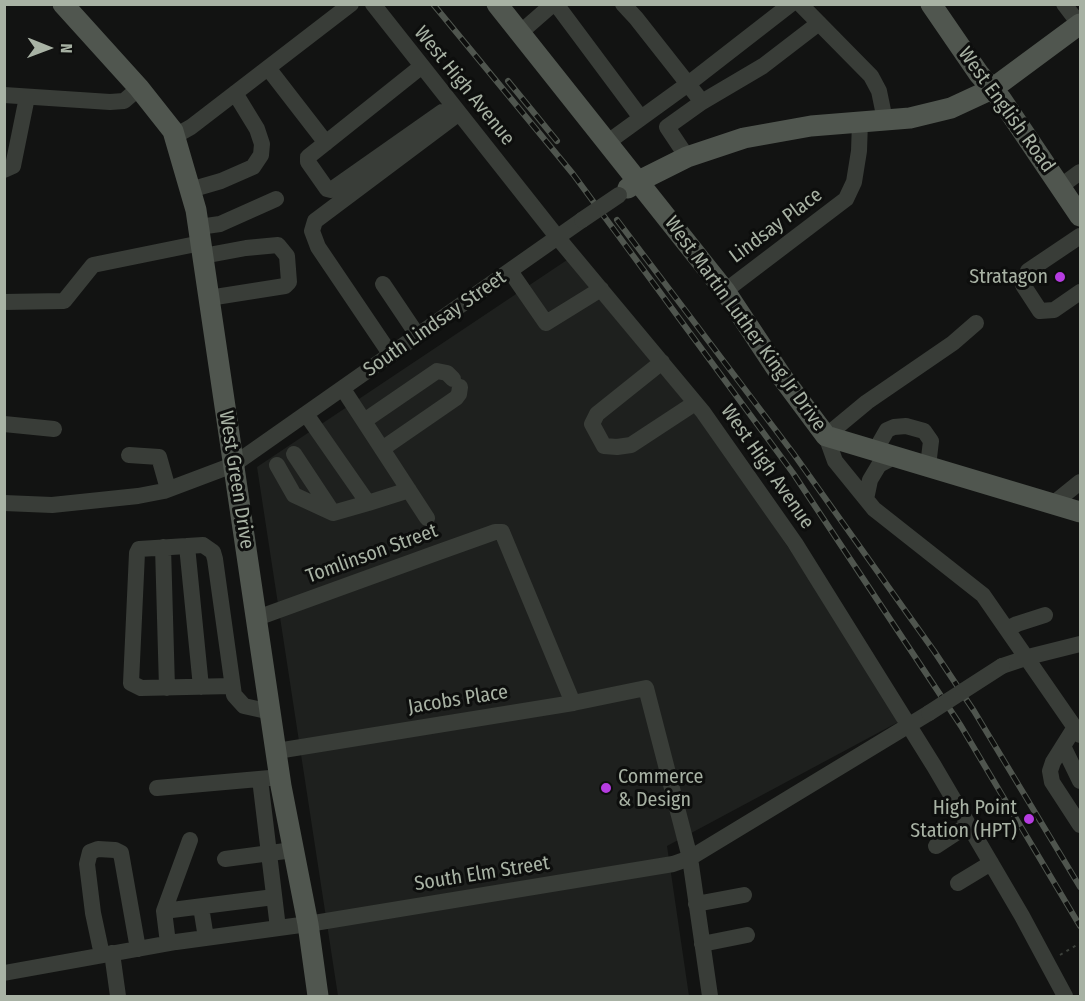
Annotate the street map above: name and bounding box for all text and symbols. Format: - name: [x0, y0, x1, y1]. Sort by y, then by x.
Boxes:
- north arrow: [18, 18, 78, 78]
- street label: West High Avenue: [409, 22, 519, 150]
- text: N: [57, 43, 76, 53]
- street label: West English Road: [952, 43, 1060, 177]
- street label: Lindsay Place: [725, 183, 827, 269]
- street label: West Martin Luther King Jr Drive: [659, 212, 831, 436]
- place label: Stratagon: [969, 265, 1048, 289]
- street label: South Lindsay Street: [359, 266, 511, 382]
- marker: Stratagon: [1053, 270, 1067, 284]
- street label: West High Avenue: [715, 400, 819, 534]
- street label: West Green Drive: [213, 409, 259, 551]
- street label: Tomlinson Street: [303, 519, 441, 589]
- street label: Jacobs Place: [406, 680, 510, 720]
- place label: Commerce & Design: [618, 765, 703, 812]
- marker: Commerce & Design: [599, 781, 613, 795]
- place label: High Point Station (HPT): [910, 796, 1017, 843]
- marker: High Point Station (HPT): [1022, 812, 1036, 826]
- street label: South Elm Street: [413, 851, 551, 897]

